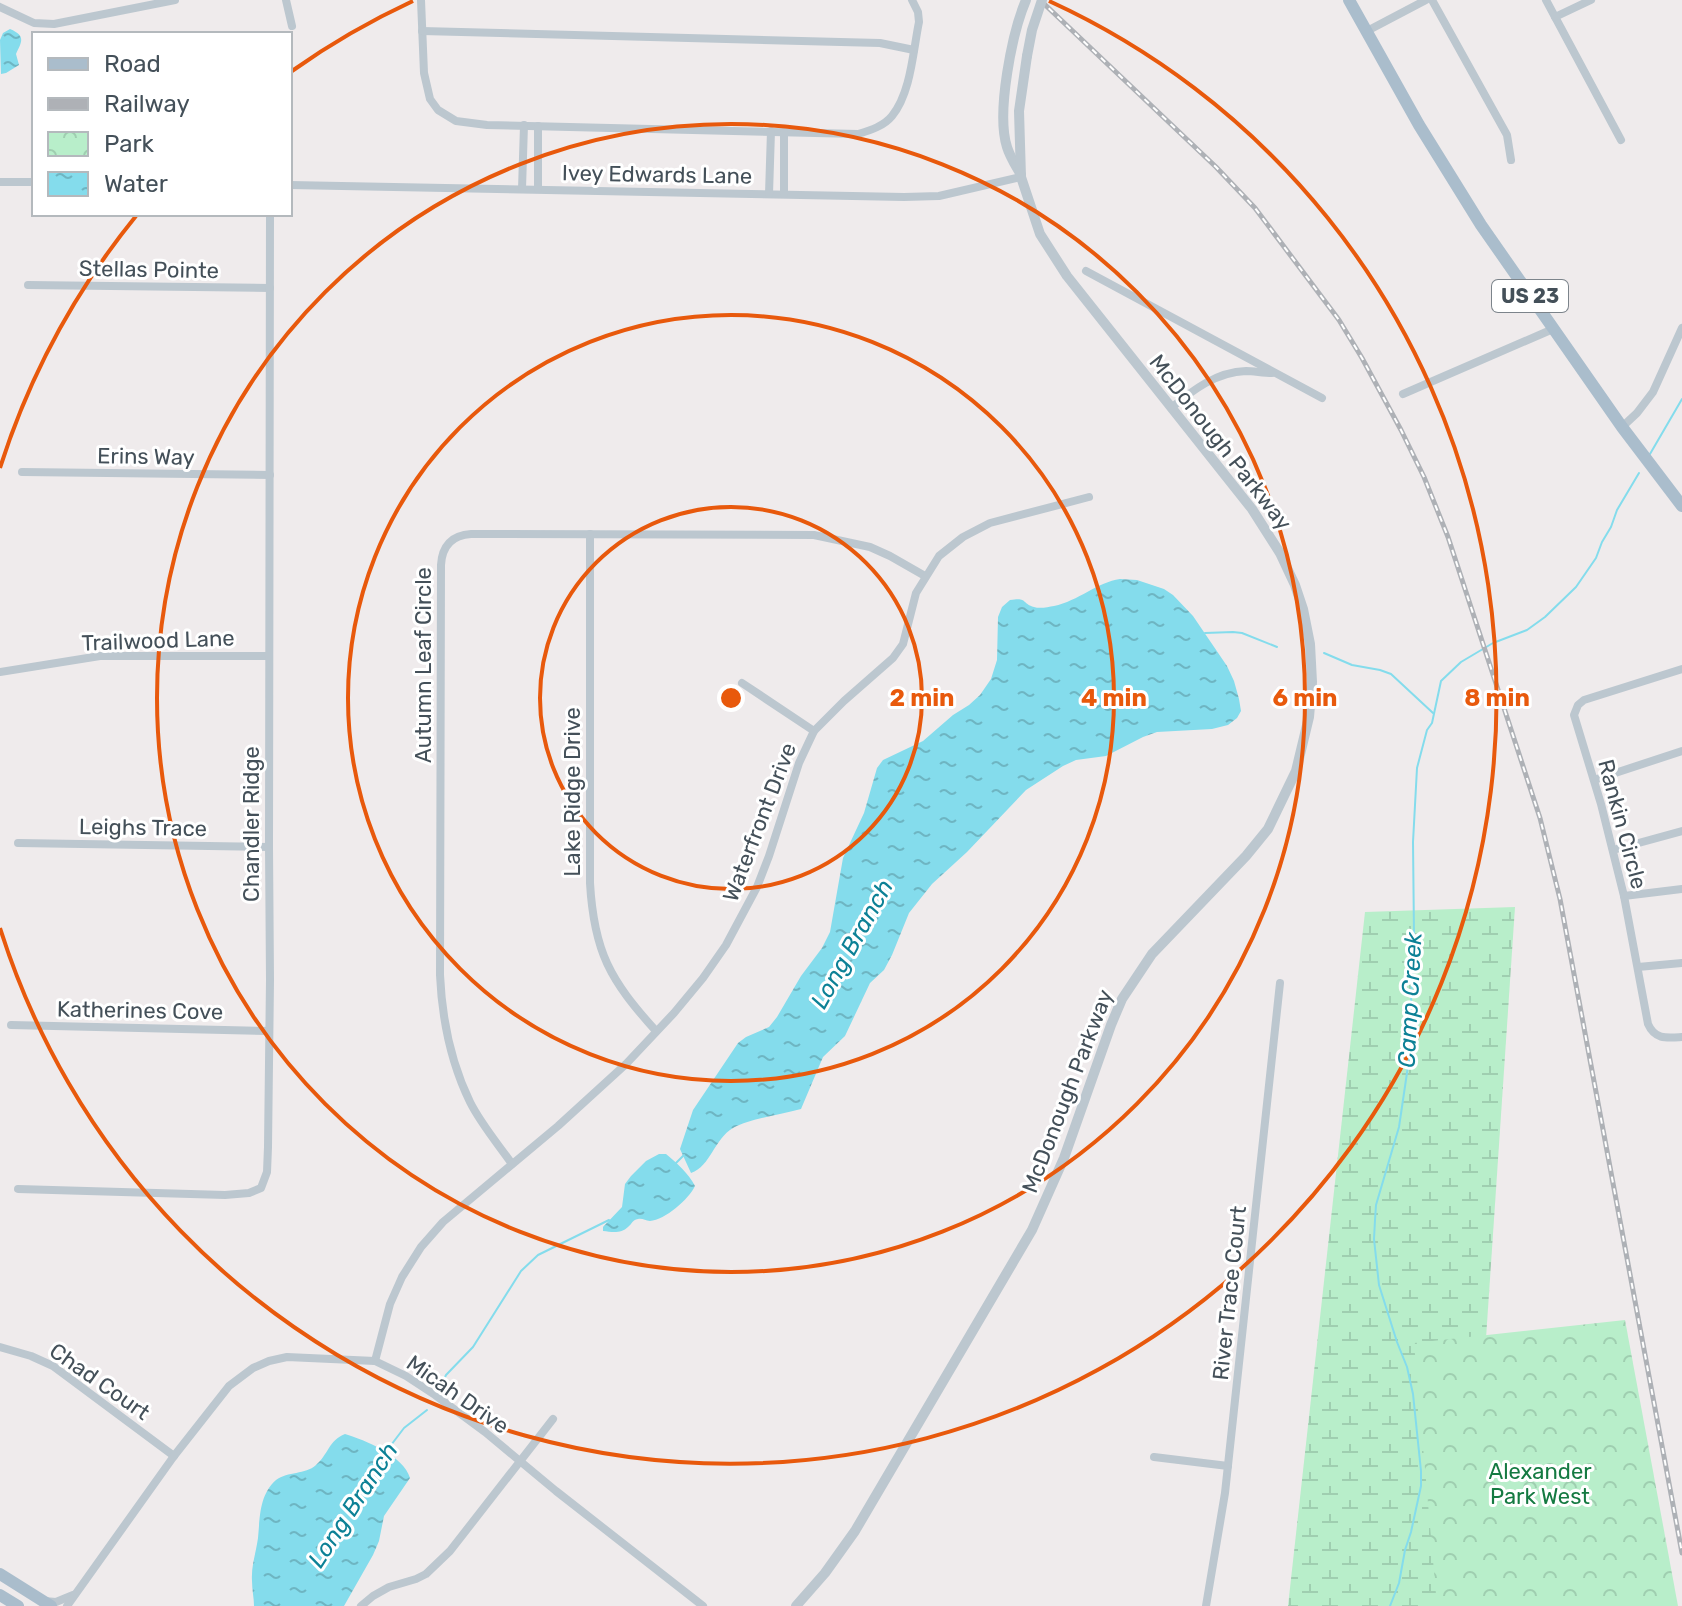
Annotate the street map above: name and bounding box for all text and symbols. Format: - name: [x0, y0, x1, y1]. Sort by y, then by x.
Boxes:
- legend: [32, 32, 292, 216]
- text: Road: [104, 50, 161, 78]
- text: Railway: [104, 90, 190, 118]
- text: Park: [104, 130, 155, 158]
- street label: Ivey Edwards Lane: [562, 159, 752, 190]
- text: Water: [104, 170, 168, 198]
- street label: Stellas Pointe: [79, 255, 219, 284]
- road number: US 23: [1492, 280, 1568, 312]
- street label: McDonough Parkway: [1144, 349, 1298, 536]
- street label: Erins Way: [97, 442, 195, 471]
- street label: Autumn Leaf Circle: [410, 567, 437, 763]
- street label: Trailwood Lane: [81, 624, 235, 657]
- centre of rings: [717, 684, 745, 712]
- text: 2 min: [890, 684, 955, 712]
- text: 4 min: [1081, 684, 1147, 712]
- text: 6 min: [1272, 684, 1338, 712]
- text: 8 min: [1464, 684, 1530, 712]
- street label: Lake Ridge Drive: [559, 707, 586, 877]
- street label: Waterfront Drive: [717, 739, 802, 905]
- street label: Chandler Ridge: [238, 746, 265, 902]
- street label: Rankin Circle: [1592, 756, 1653, 892]
- street label: Leighs Trace: [79, 813, 207, 842]
- water label: Long Branch: [805, 875, 899, 1013]
- water label: Camp Creek: [1392, 931, 1428, 1069]
- street label: McDonough Parkway: [1016, 986, 1119, 1197]
- street label: Katherines Cove: [57, 996, 223, 1025]
- street label: River Trace Court: [1207, 1204, 1252, 1382]
- street label: Chad Court: [44, 1337, 155, 1426]
- street label: Micah Drive: [401, 1349, 514, 1440]
- water label: Long Branch: [302, 1437, 404, 1573]
- park label: Alexander Park West: [1488, 1458, 1592, 1510]

